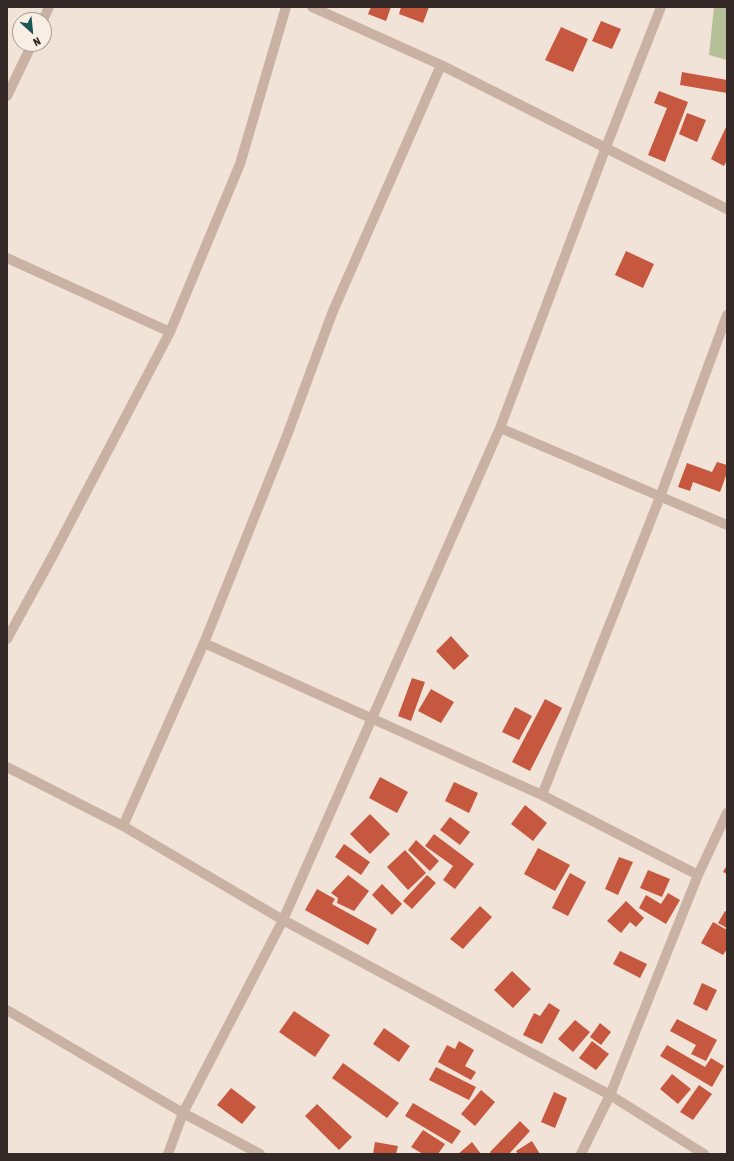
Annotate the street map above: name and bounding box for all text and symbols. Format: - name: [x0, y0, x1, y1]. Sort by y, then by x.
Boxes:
- north arrow: [12, 12, 52, 52]
- text: N: [31, 35, 43, 49]

